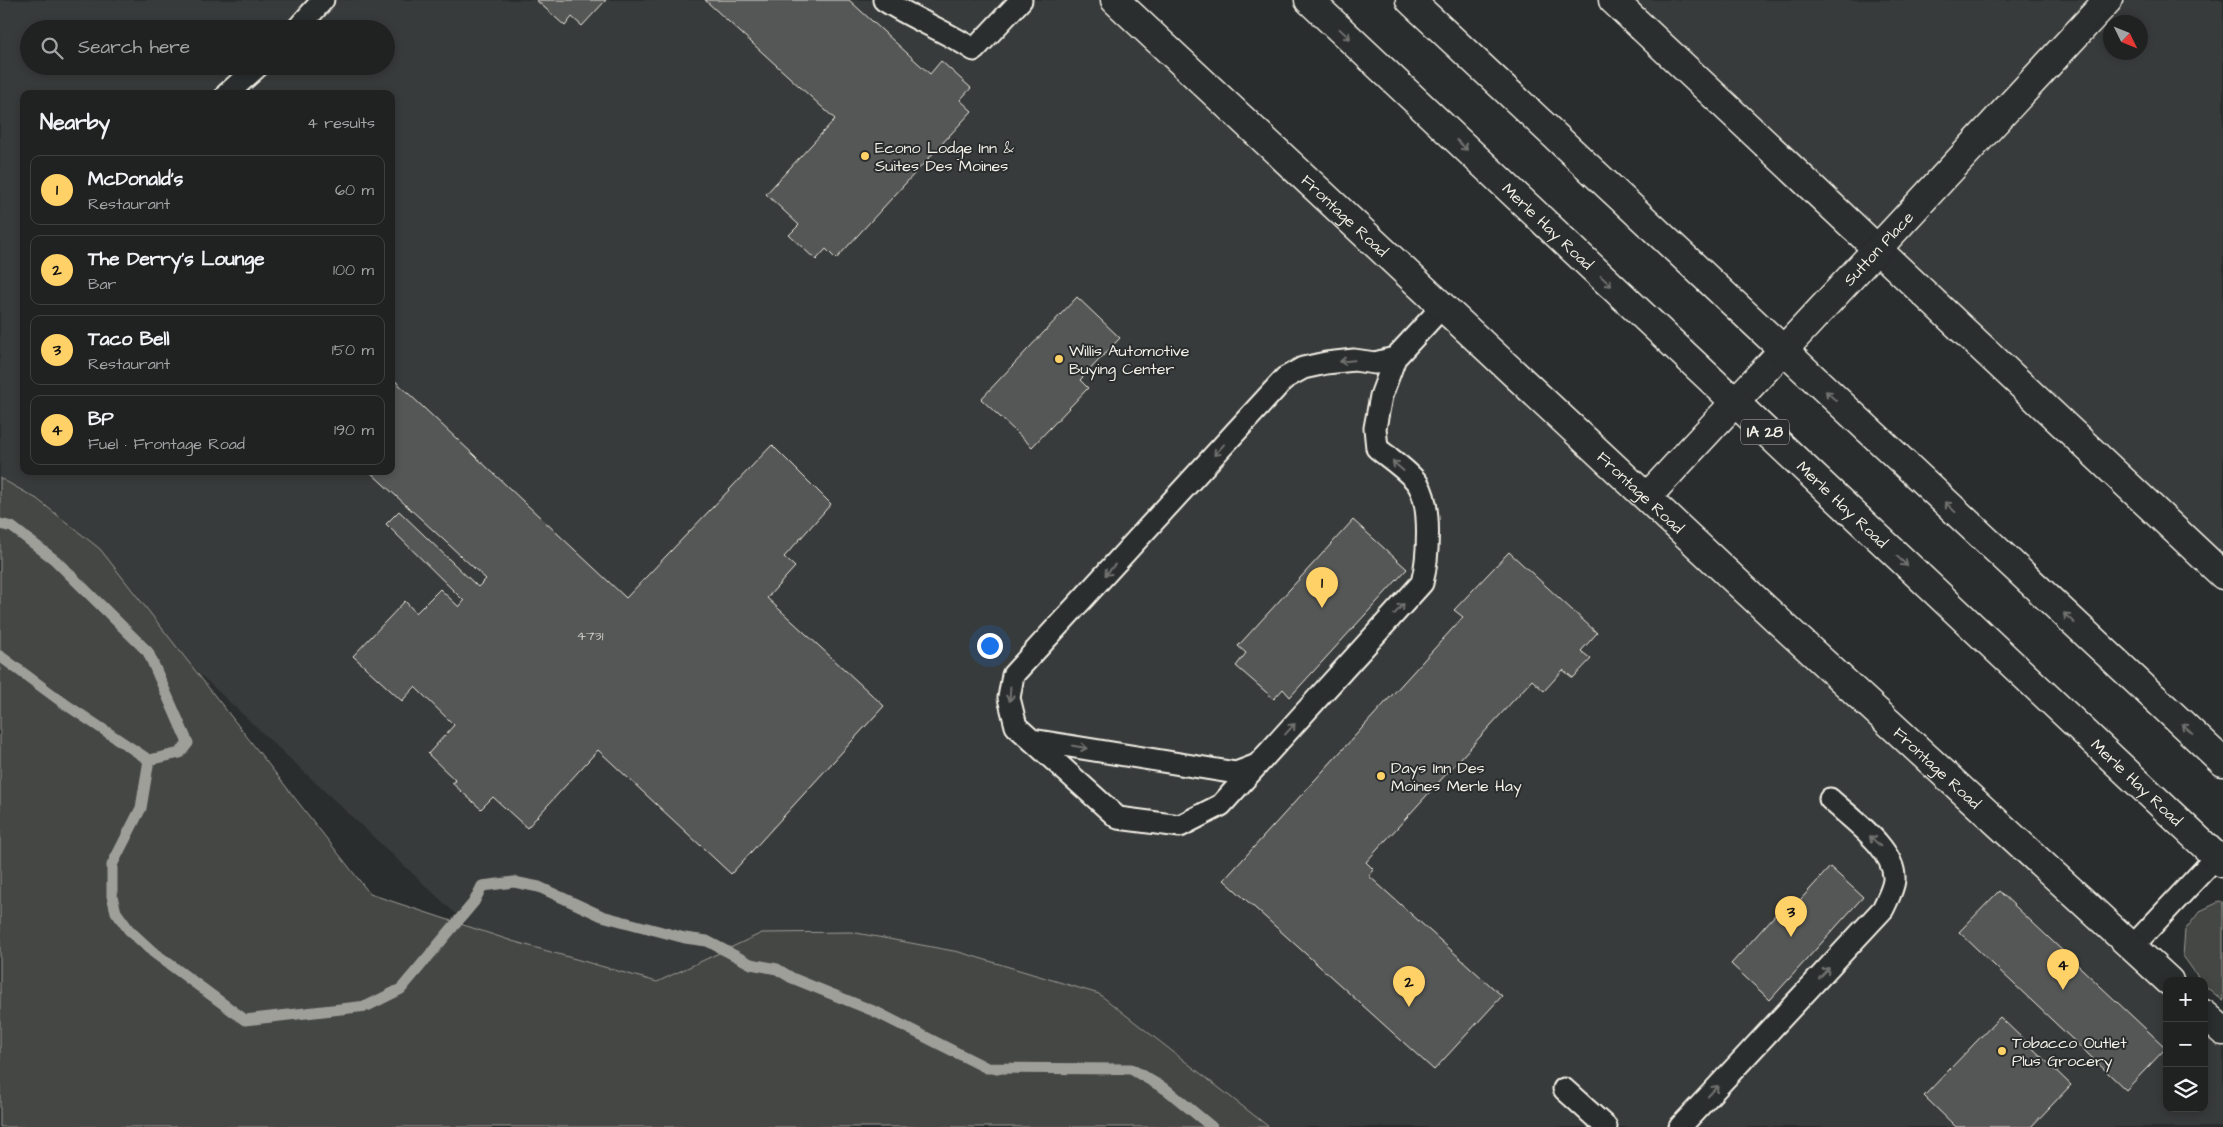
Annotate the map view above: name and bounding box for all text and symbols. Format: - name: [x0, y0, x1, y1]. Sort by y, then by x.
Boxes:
- north arrow: [2103, 15, 2148, 60]
- search box: [20, 20, 395, 75]
- one-way arrow: [1338, 28, 1351, 40]
- icon: search: [38, 34, 66, 62]
- text: Search here: [78, 34, 190, 61]
- text: Nearby: [40, 108, 110, 137]
- text: 4 results: [307, 112, 375, 134]
- place label: Econo Lodge Inn & Suites Des Moines: [875, 137, 1014, 177]
- one-way arrow: [1456, 139, 1469, 151]
- marker: Econo Lodge Inn & Suites Des Moines: [859, 150, 871, 162]
- text: McDonald's: [88, 166, 183, 193]
- street label: Frontage Road: [1296, 170, 1393, 262]
- street label: Merle Hay Road: [1497, 178, 1598, 275]
- text: 1: [56, 179, 58, 201]
- text: 60 m: [335, 179, 374, 201]
- text: Restaurant: [88, 193, 170, 215]
- street label: Sutton Place: [1838, 207, 1919, 291]
- text: The Derry's Lounge: [88, 246, 264, 273]
- text: 2: [52, 259, 62, 281]
- text: 100 m: [333, 259, 374, 281]
- text: Bar: [88, 273, 116, 295]
- one-way arrow: [1600, 275, 1612, 287]
- text: Taco Bell: [88, 326, 170, 353]
- text: 3: [53, 339, 61, 361]
- text: 150 m: [332, 339, 374, 361]
- place label: Willis Automotive Buying Center: [1069, 340, 1190, 381]
- text: Restaurant: [88, 353, 170, 375]
- marker: Willis Automotive Buying Center: [1053, 353, 1065, 365]
- one-way arrow: [1339, 356, 1355, 365]
- one-way arrow: [1824, 390, 1837, 402]
- text: BP: [88, 406, 114, 433]
- text: 4: [52, 419, 62, 441]
- text: 190 m: [334, 419, 374, 441]
- road number: IA 28: [1741, 420, 1789, 444]
- text: Fuel · Frontage Road: [88, 433, 245, 455]
- one-way arrow: [1213, 443, 1225, 456]
- street label: Frontage Road: [1592, 447, 1688, 539]
- street label: Merle Hay Road: [1792, 456, 1892, 553]
- one-way arrow: [1391, 460, 1404, 472]
- one-way arrow: [1943, 501, 1956, 513]
- one-way arrow: [1896, 555, 1908, 567]
- one-way arrow: [1104, 563, 1115, 576]
- pin: 1: [1306, 567, 1338, 608]
- one-way arrow: [1393, 602, 1405, 615]
- one-way arrow: [2062, 612, 2075, 624]
- house number: 4731: [576, 626, 604, 646]
- your location: [977, 633, 1003, 659]
- one-way arrow: [1006, 686, 1015, 702]
- street label: Frontage Road: [1888, 722, 1985, 814]
- one-way arrow: [1284, 723, 1296, 736]
- one-way arrow: [2181, 723, 2194, 735]
- street label: Merle Hay Road: [2086, 734, 2187, 831]
- one-way arrow: [1072, 743, 1088, 753]
- place label: Days Inn Des Moines Merle Hay: [1391, 757, 1522, 798]
- marker: Days Inn Des Moines Merle Hay: [1375, 770, 1387, 782]
- one-way arrow: [1869, 835, 1882, 847]
- pin: 3: [1775, 896, 1807, 937]
- pin: 4: [2047, 949, 2079, 990]
- pin: 2: [1393, 966, 1425, 1007]
- one-way arrow: [1818, 966, 1830, 979]
- map controls: [2163, 977, 2208, 1112]
- button: +: [2163, 977, 2208, 1022]
- button: −: [2163, 1022, 2208, 1067]
- place label: Tobacco Outlet Plus Grocery: [2012, 1032, 2127, 1073]
- marker: Tobacco Outlet Plus Grocery: [1996, 1045, 2008, 1057]
- button: layers: [2163, 1067, 2208, 1112]
- one-way arrow: [1707, 1085, 1719, 1098]

